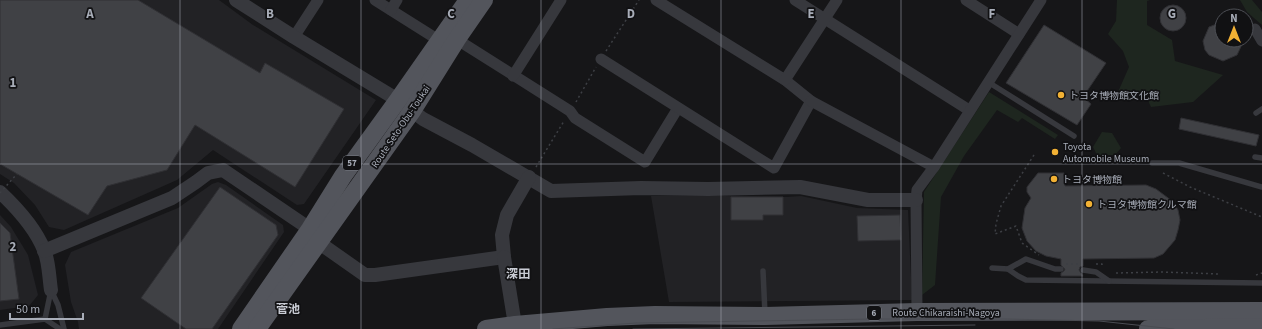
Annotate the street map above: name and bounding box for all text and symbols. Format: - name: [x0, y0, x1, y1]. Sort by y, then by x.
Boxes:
- text: A: [85, 5, 94, 23]
- text: B: [266, 5, 274, 23]
- text: C: [447, 5, 455, 23]
- text: D: [627, 5, 635, 23]
- text: E: [807, 5, 815, 23]
- text: F: [989, 5, 996, 23]
- text: G: [1168, 5, 1176, 23]
- north arrow: [1214, 8, 1254, 48]
- text: N: [1230, 11, 1238, 26]
- text: 1: [10, 74, 17, 92]
- street label: Route Seto-Obu-Toukai: [368, 82, 434, 171]
- place label: トヨタ博物館文化館: [1069, 89, 1159, 103]
- marker: トヨタ博物館文化館: [1056, 90, 1066, 100]
- place label: Toyota Automobile Museum: [1063, 140, 1149, 166]
- marker: Toyota Automobile Museum: [1050, 147, 1060, 157]
- road number: 57: [343, 156, 361, 170]
- place label: トヨタ博物館: [1062, 173, 1122, 187]
- marker: トヨタ博物館: [1049, 174, 1059, 184]
- place label: トヨタ博物館クルマ館: [1097, 198, 1197, 212]
- marker: トヨタ博物館クルマ館: [1084, 199, 1094, 209]
- text: 2: [10, 238, 17, 256]
- district label: 深田: [506, 266, 530, 283]
- scale bar: [10, 295, 83, 321]
- text: 50 m: [16, 301, 40, 318]
- district label: 菅池: [276, 301, 300, 318]
- road number: 6: [867, 306, 881, 320]
- street label: Route Chikaraishi-Nagoya: [892, 306, 1000, 320]

